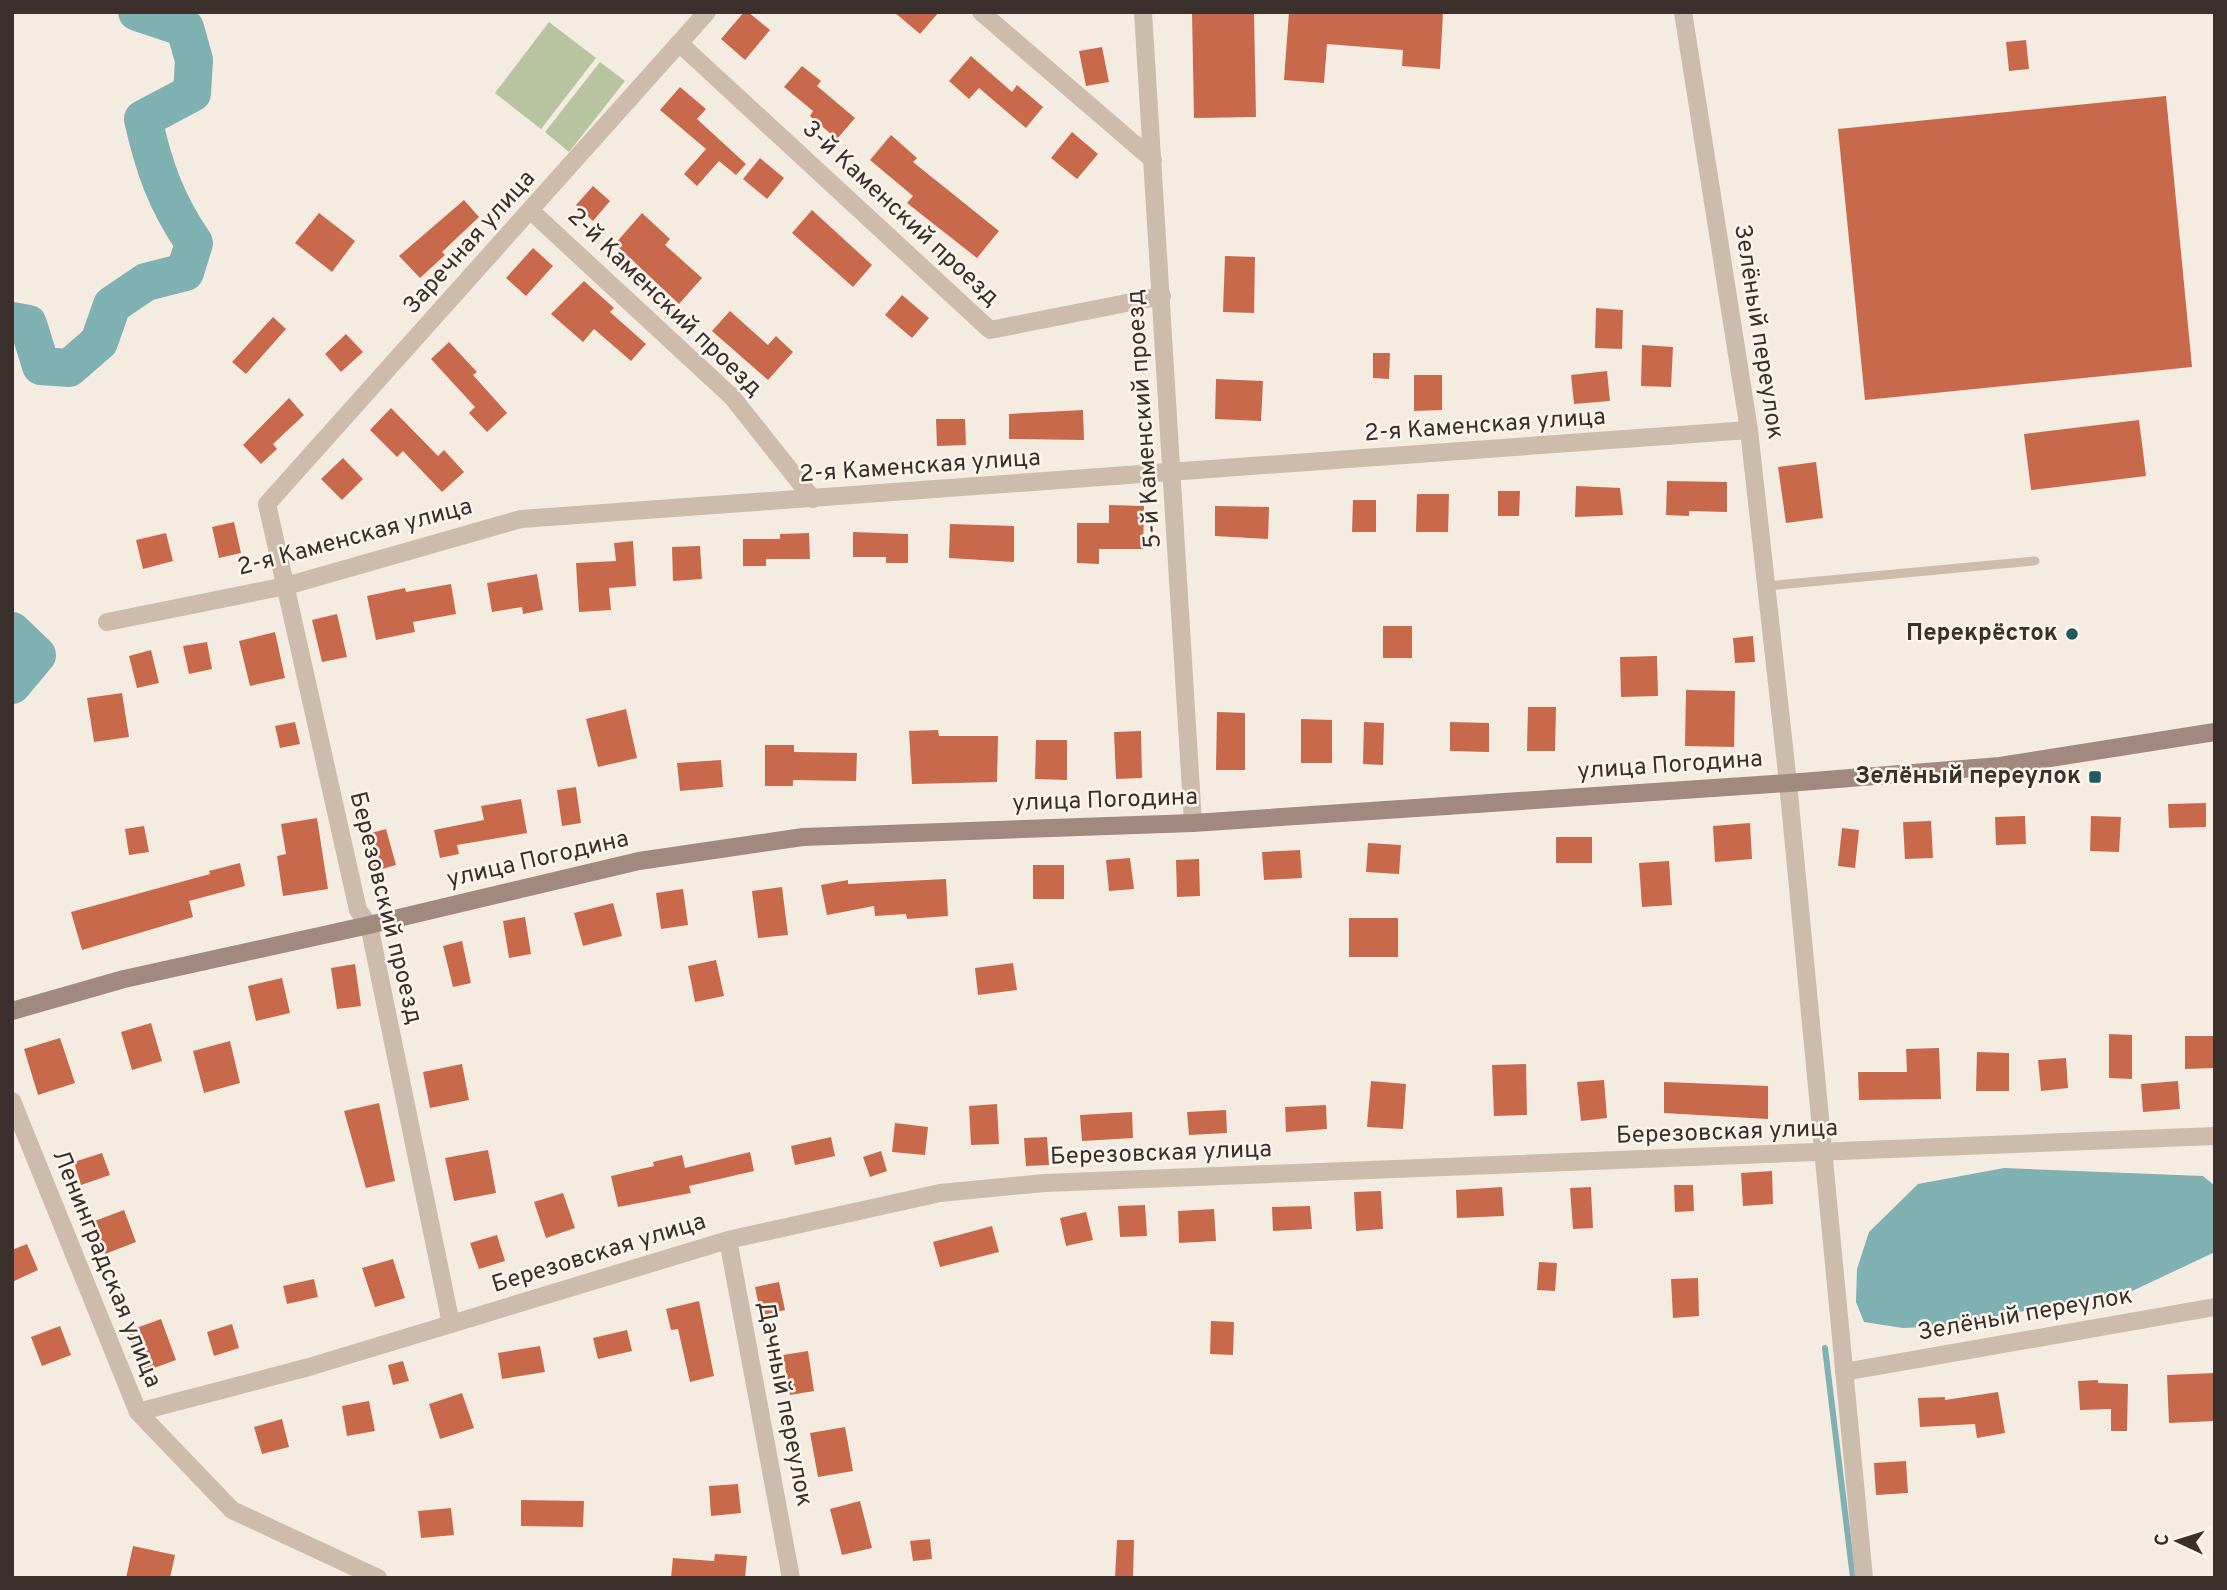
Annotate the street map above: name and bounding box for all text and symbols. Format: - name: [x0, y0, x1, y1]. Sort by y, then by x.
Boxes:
- street label: 3-й Каменский проезд: [795, 115, 1005, 313]
- street label: Заречная улица: [397, 165, 543, 321]
- street label: 2-й Каменский проезд: [560, 202, 768, 404]
- street label: Зелёный переулок: [1726, 222, 1790, 442]
- street label: 5-й Каменский проезд: [1121, 288, 1169, 550]
- street label: 2-я Каменская улица: [1363, 403, 1607, 449]
- street label: 2-я Каменская улица: [798, 444, 1042, 490]
- street label: 2-я Каменская улица: [234, 492, 476, 584]
- place label: Перекрёсток: [1906, 619, 2058, 649]
- marker: Перекрёсток: [2064, 626, 2080, 642]
- street label: улица Погодина: [1576, 745, 1764, 787]
- place label: Зелёный переулок: [1855, 762, 2081, 792]
- marker: Зелёный переулок: [2087, 769, 2103, 785]
- street label: улица Погодина: [1012, 783, 1198, 819]
- street label: Березовский проезд: [342, 789, 428, 1027]
- street label: улица Погодина: [444, 824, 632, 896]
- street label: Березовская улица: [1615, 1114, 1839, 1152]
- street label: Березовская улица: [1049, 1135, 1273, 1173]
- street label: Ленинградская улица: [45, 1146, 167, 1392]
- street label: Березовская улица: [488, 1207, 710, 1301]
- street label: Зелёный переулок: [1915, 1281, 2135, 1349]
- street label: Дачный переулок: [749, 1299, 819, 1509]
- north arrow: [2143, 1506, 2213, 1576]
- text: С: [2151, 1533, 2175, 1547]

